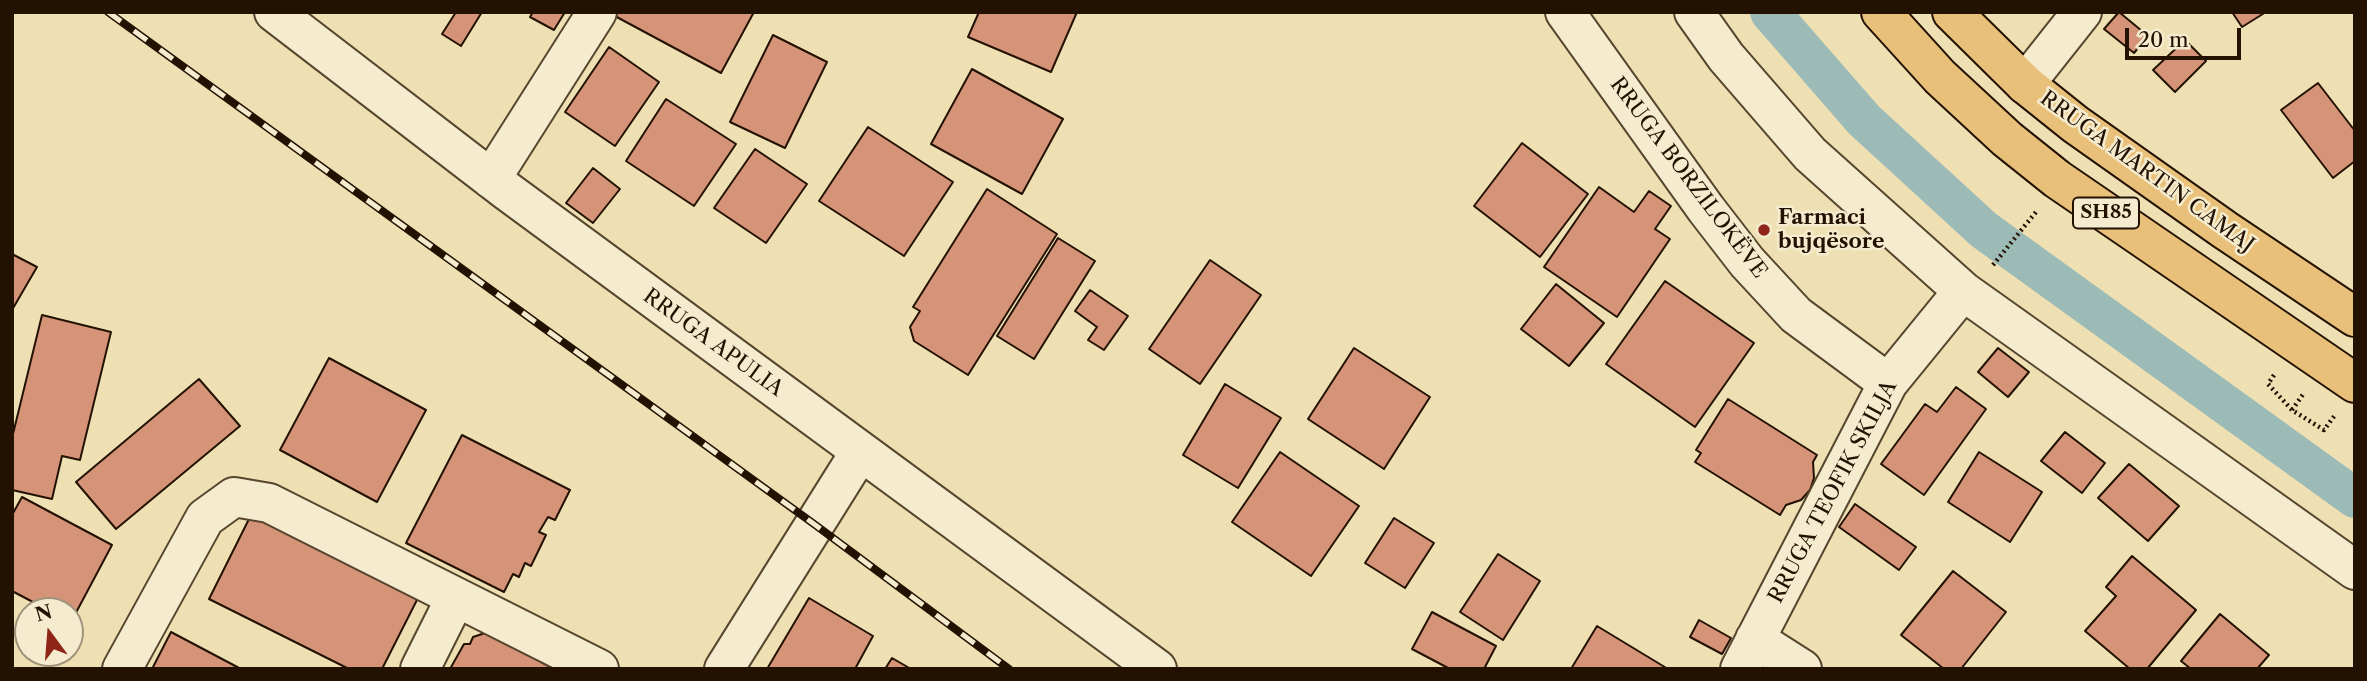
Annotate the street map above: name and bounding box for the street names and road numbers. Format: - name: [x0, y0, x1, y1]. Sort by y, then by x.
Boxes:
- street label: RRUGA BORZILOKËVE: [1604, 73, 1772, 283]
- street label: RRUGA MARTIN CAMAJ: [2035, 86, 2259, 258]
- road number: SH85: [2073, 197, 2139, 228]
- street label: RRUGA APULIA: [638, 284, 788, 402]
- street label: RRUGA TEOFIK SKILJA: [1764, 376, 1902, 608]

